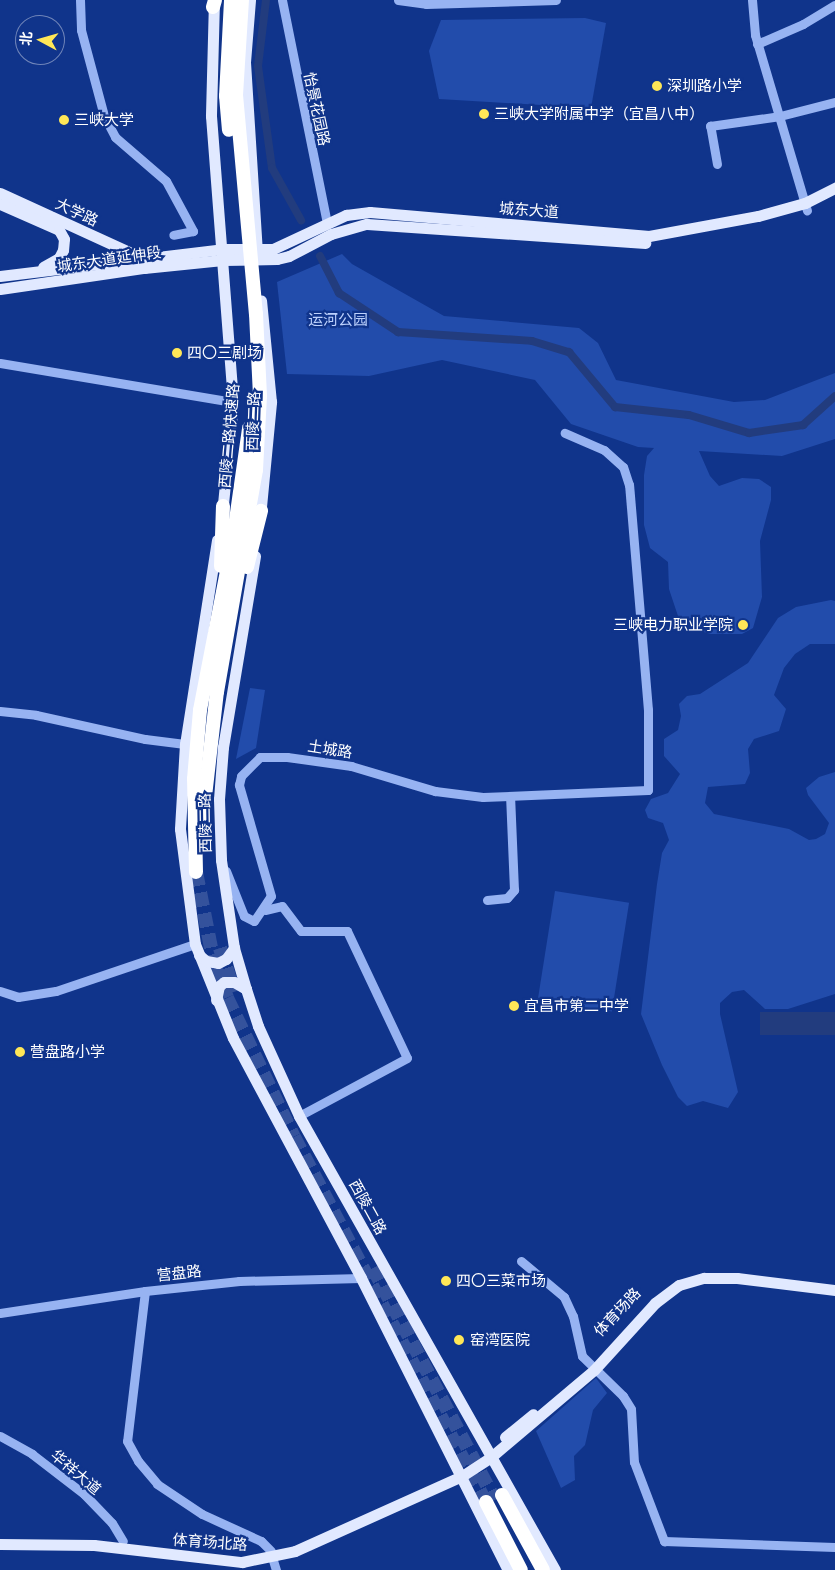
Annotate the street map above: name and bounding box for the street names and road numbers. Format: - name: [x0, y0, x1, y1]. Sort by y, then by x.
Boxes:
- street label: 怡景花园路: [300, 70, 334, 148]
- street label: 大学路: [53, 194, 101, 230]
- street label: 城东大道: [498, 199, 560, 221]
- street label: 城东大道延伸段: [56, 243, 162, 275]
- street label: 西陵二路快速路: [215, 383, 243, 489]
- street label: 西陵二路: [243, 391, 263, 451]
- street label: 土城路: [306, 737, 354, 761]
- street label: 西陵二路: [195, 793, 215, 853]
- street label: 西陵二路: [346, 1176, 390, 1238]
- street label: 营盘路: [156, 1262, 202, 1284]
- street label: 体育场路: [590, 1284, 644, 1340]
- street label: 华祥大道: [47, 1446, 105, 1498]
- street label: 体育场北路: [172, 1530, 248, 1554]

